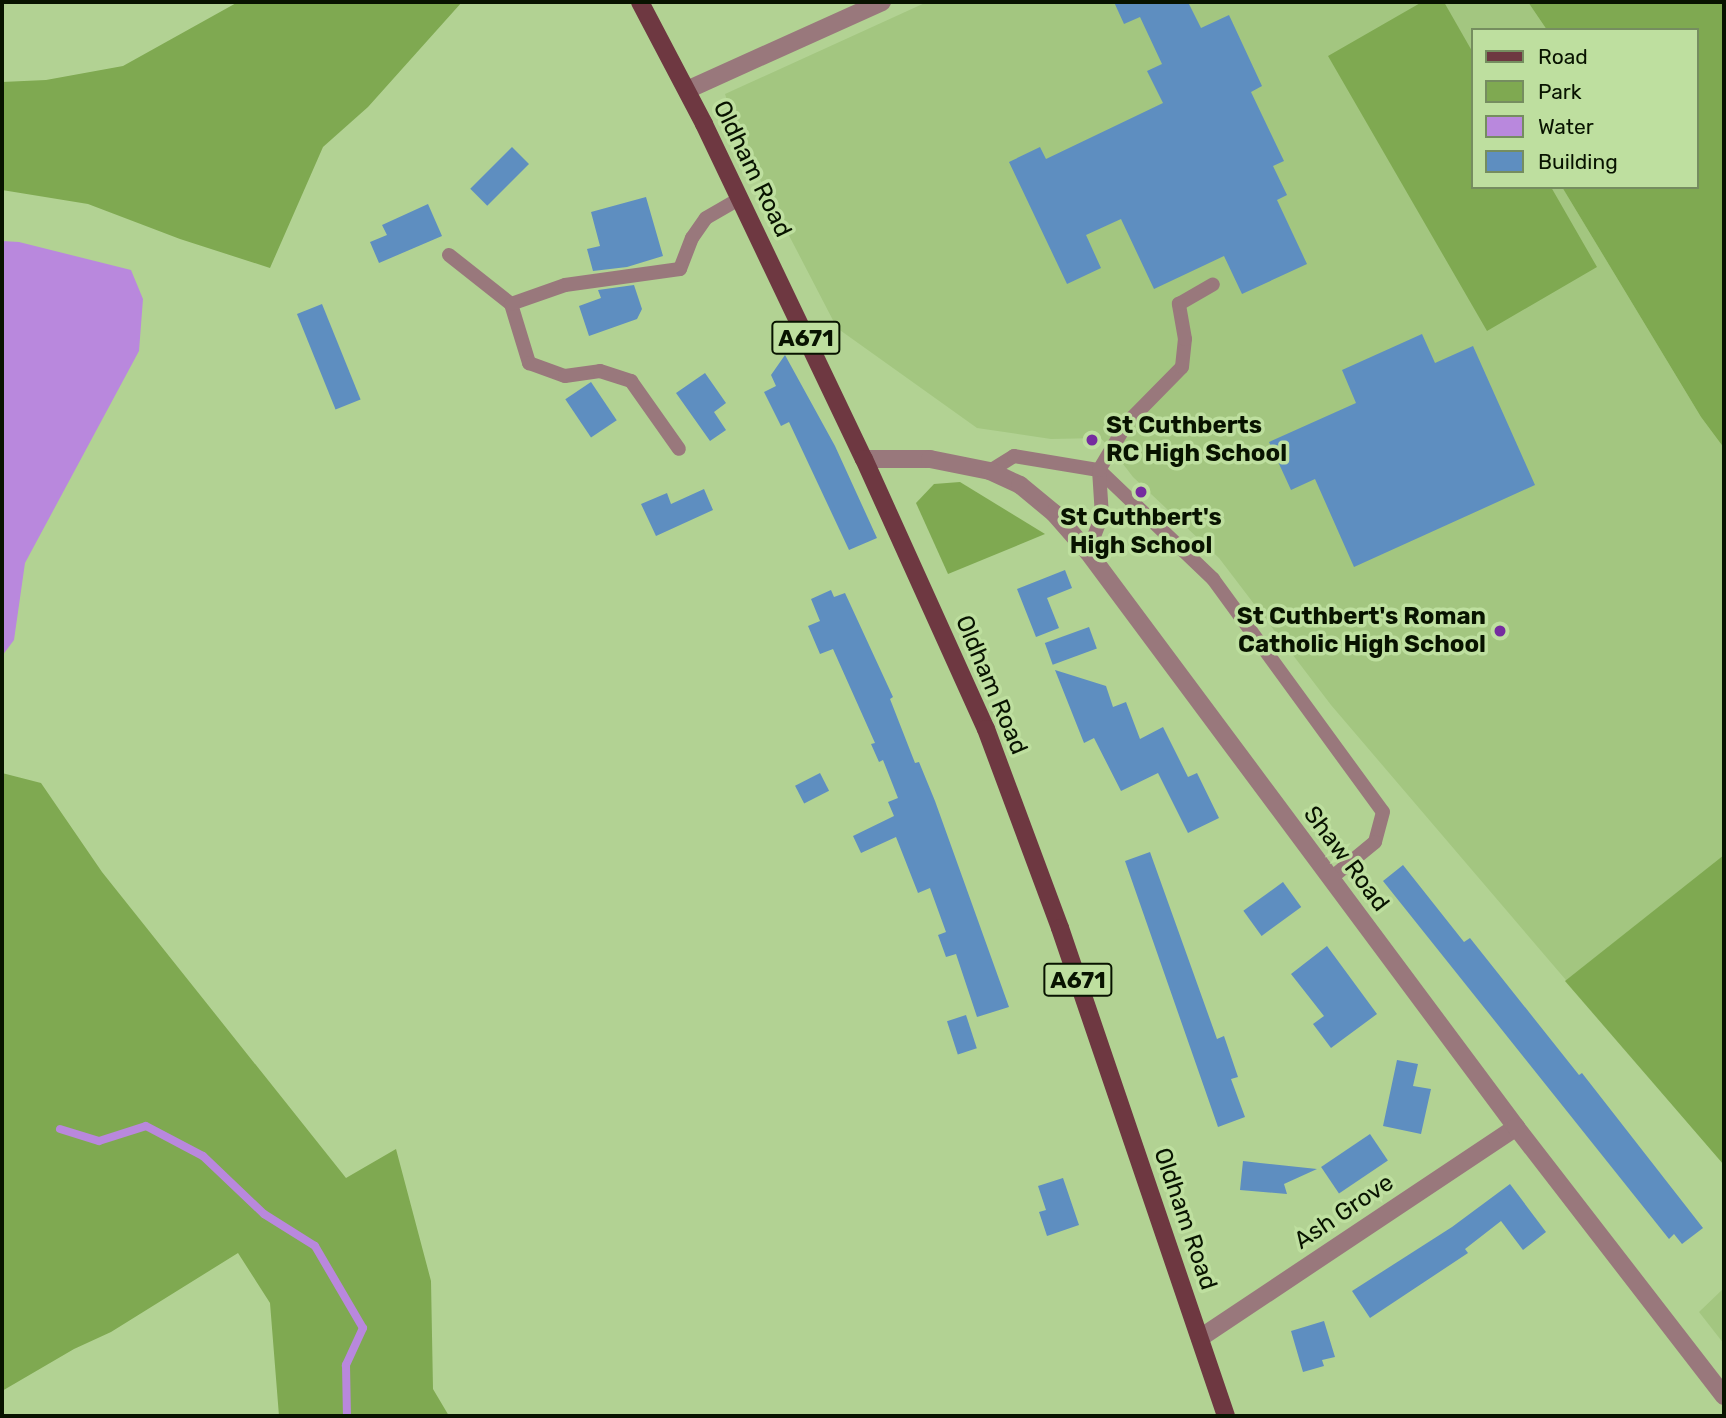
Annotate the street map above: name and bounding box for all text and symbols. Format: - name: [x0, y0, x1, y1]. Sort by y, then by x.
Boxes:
- legend: [1470, 28, 1698, 189]
- text: Road: [1538, 44, 1588, 69]
- text: Park: [1538, 79, 1582, 104]
- street label: Oldham Road: [707, 96, 797, 242]
- text: Water: [1538, 114, 1594, 139]
- text: Building: [1538, 149, 1618, 174]
- road number: A671: [771, 318, 841, 358]
- place label: St Cuthberts RC High School: [1106, 412, 1287, 468]
- marker: St Cuthberts RC High School: [1084, 432, 1100, 448]
- marker: St Cuthbert's High School: [1133, 484, 1149, 500]
- place label: St Cuthbert's High School: [1060, 504, 1222, 560]
- place label: St Cuthbert's Roman Catholic High School: [1237, 603, 1486, 659]
- street label: Oldham Road: [949, 611, 1033, 759]
- marker: St Cuthbert's Roman Catholic High School: [1492, 623, 1508, 639]
- street label: Shaw Road: [1297, 801, 1395, 917]
- road number: A671: [1043, 960, 1113, 1000]
- street label: Oldham Road: [1147, 1144, 1223, 1294]
- street label: Ash Grove: [1289, 1168, 1399, 1256]

